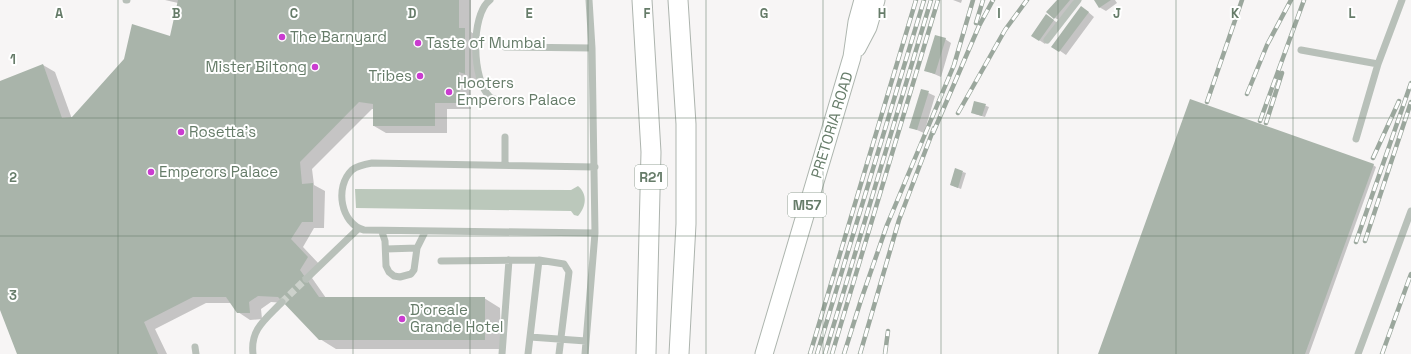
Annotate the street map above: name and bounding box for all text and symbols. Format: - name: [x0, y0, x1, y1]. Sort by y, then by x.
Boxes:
- text: A: [55, 5, 64, 22]
- text: B: [172, 5, 181, 22]
- text: C: [290, 5, 298, 22]
- text: D: [408, 5, 417, 22]
- text: E: [525, 5, 533, 22]
- text: F: [644, 5, 651, 22]
- text: G: [760, 5, 768, 22]
- text: H: [878, 5, 886, 22]
- text: I: [997, 5, 1001, 22]
- text: J: [1113, 5, 1121, 22]
- text: K: [1231, 5, 1240, 22]
- text: L: [1348, 5, 1356, 22]
- place label: The Barnyard: [290, 27, 387, 46]
- marker: The Barnyard: [277, 32, 287, 42]
- place label: Taste of Mumbai: [426, 33, 546, 52]
- marker: Taste of Mumbai: [413, 38, 423, 48]
- text: 1: [10, 51, 16, 68]
- place label: Mister Biltong: [206, 57, 307, 76]
- marker: Mister Biltong: [310, 62, 320, 72]
- place label: Tribes: [369, 66, 412, 85]
- street label: PRETORIA ROAD: [806, 69, 857, 180]
- marker: Tribes: [415, 71, 425, 81]
- place label: Hooters Emperors Palace: [457, 73, 576, 109]
- marker: Hooters Emperors Palace: [444, 87, 454, 97]
- place label: Rosetta's: [189, 122, 256, 141]
- marker: Rosetta's: [176, 127, 186, 137]
- place label: Emperors Palace: [159, 162, 278, 181]
- road number: R21: [635, 165, 667, 189]
- marker: Emperors Palace: [146, 167, 156, 177]
- text: 2: [9, 169, 17, 186]
- road number: M57: [788, 193, 826, 217]
- text: 3: [9, 287, 17, 304]
- place label: D'oreale Grande Hotel: [410, 300, 504, 336]
- marker: D'oreale Grande Hotel: [397, 314, 407, 324]

